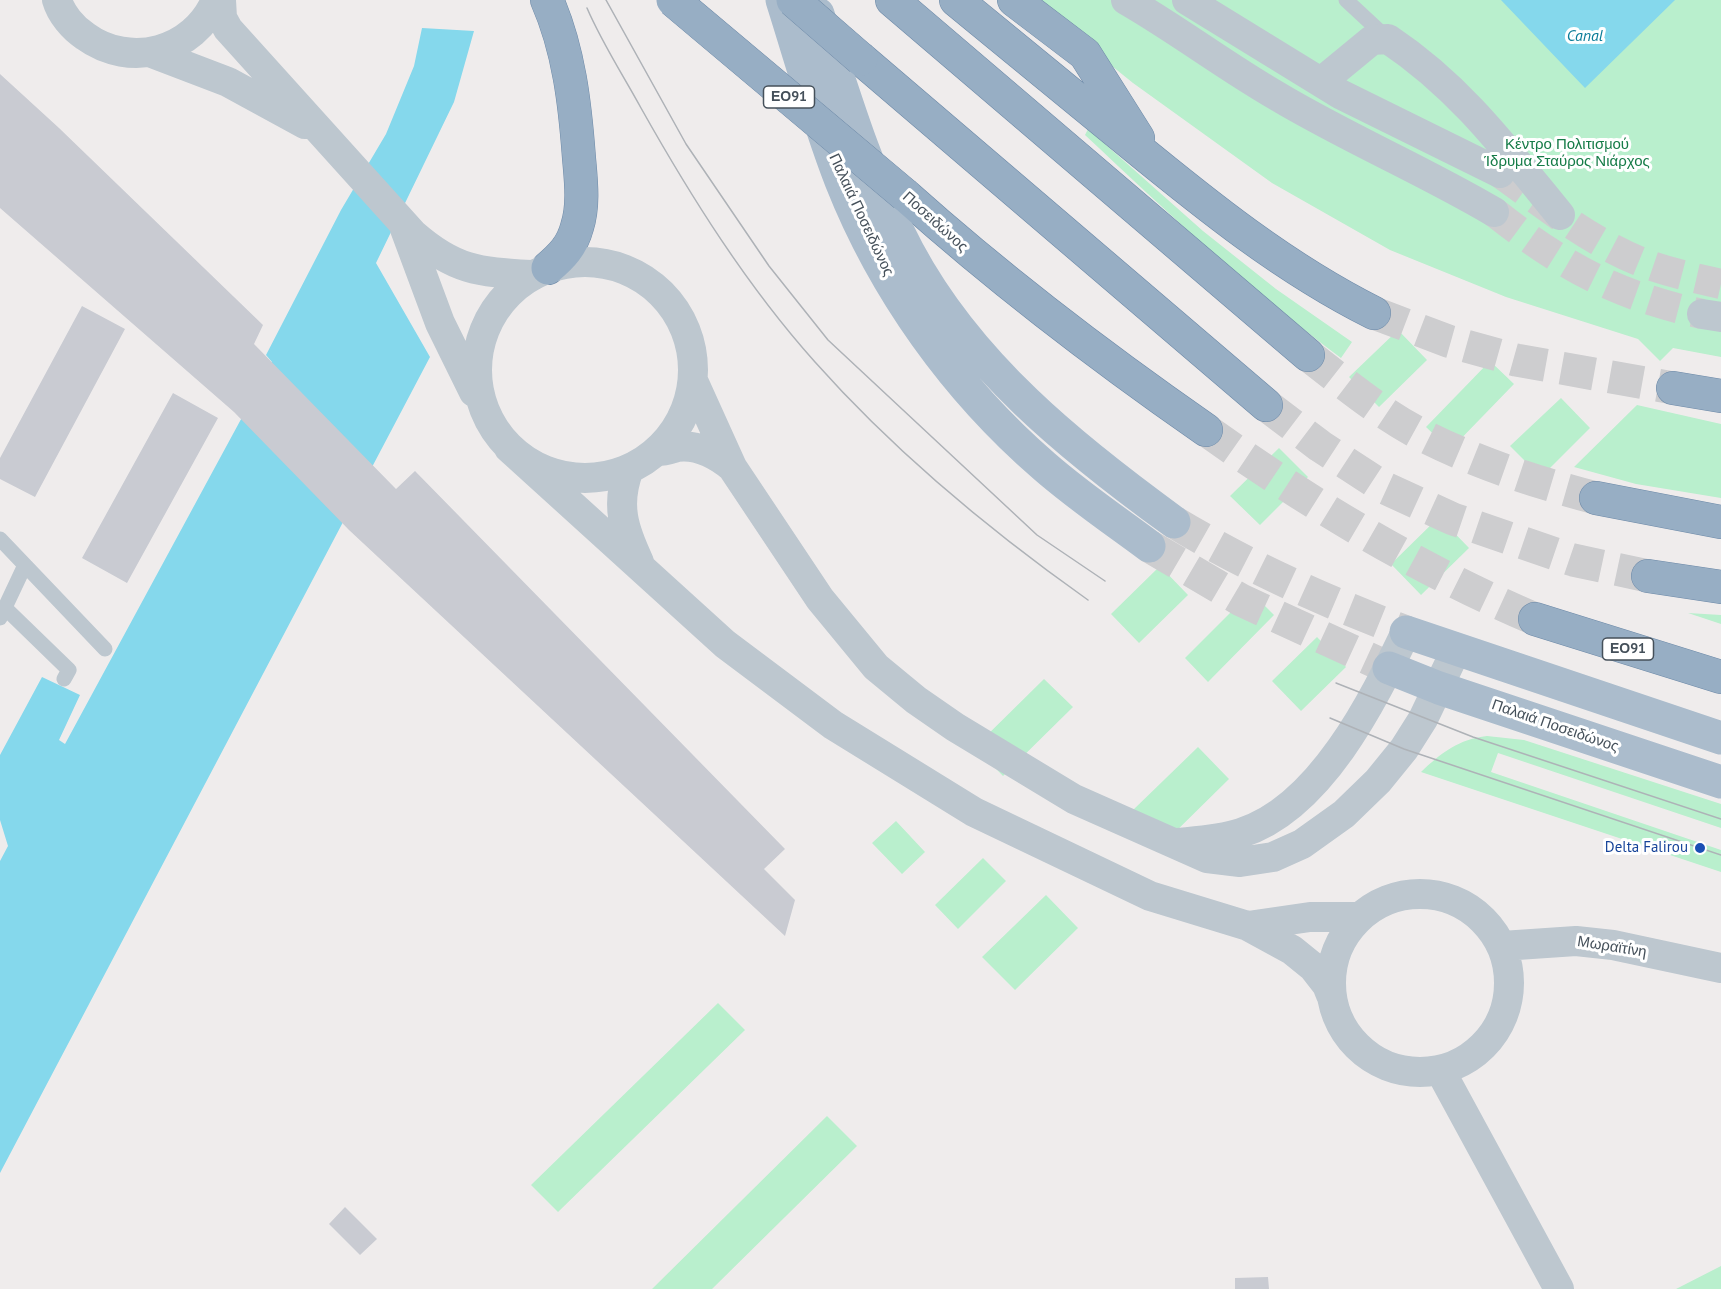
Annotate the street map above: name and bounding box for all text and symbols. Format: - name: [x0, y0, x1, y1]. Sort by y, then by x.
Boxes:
- water label: Canal: [1567, 26, 1603, 46]
- road number: ΕΟ91: [764, 86, 814, 108]
- park label: Κέντρο Πολιτισμού Ίδρυμα Σταύρος Νιάρχος: [1484, 136, 1650, 171]
- street label: Παλαιά Ποσειδώνος: [825, 151, 897, 279]
- street label: Ποσειδώνος: [899, 188, 971, 256]
- road number: ΕΟ91: [1602, 638, 1654, 660]
- street label: Παλαιά Ποσειδώνος: [1489, 696, 1621, 756]
- place label: Delta Falirou: [1605, 839, 1688, 857]
- marker: Delta Falirou: [1693, 841, 1707, 855]
- street label: Μωραϊτίνη: [1576, 933, 1648, 961]

